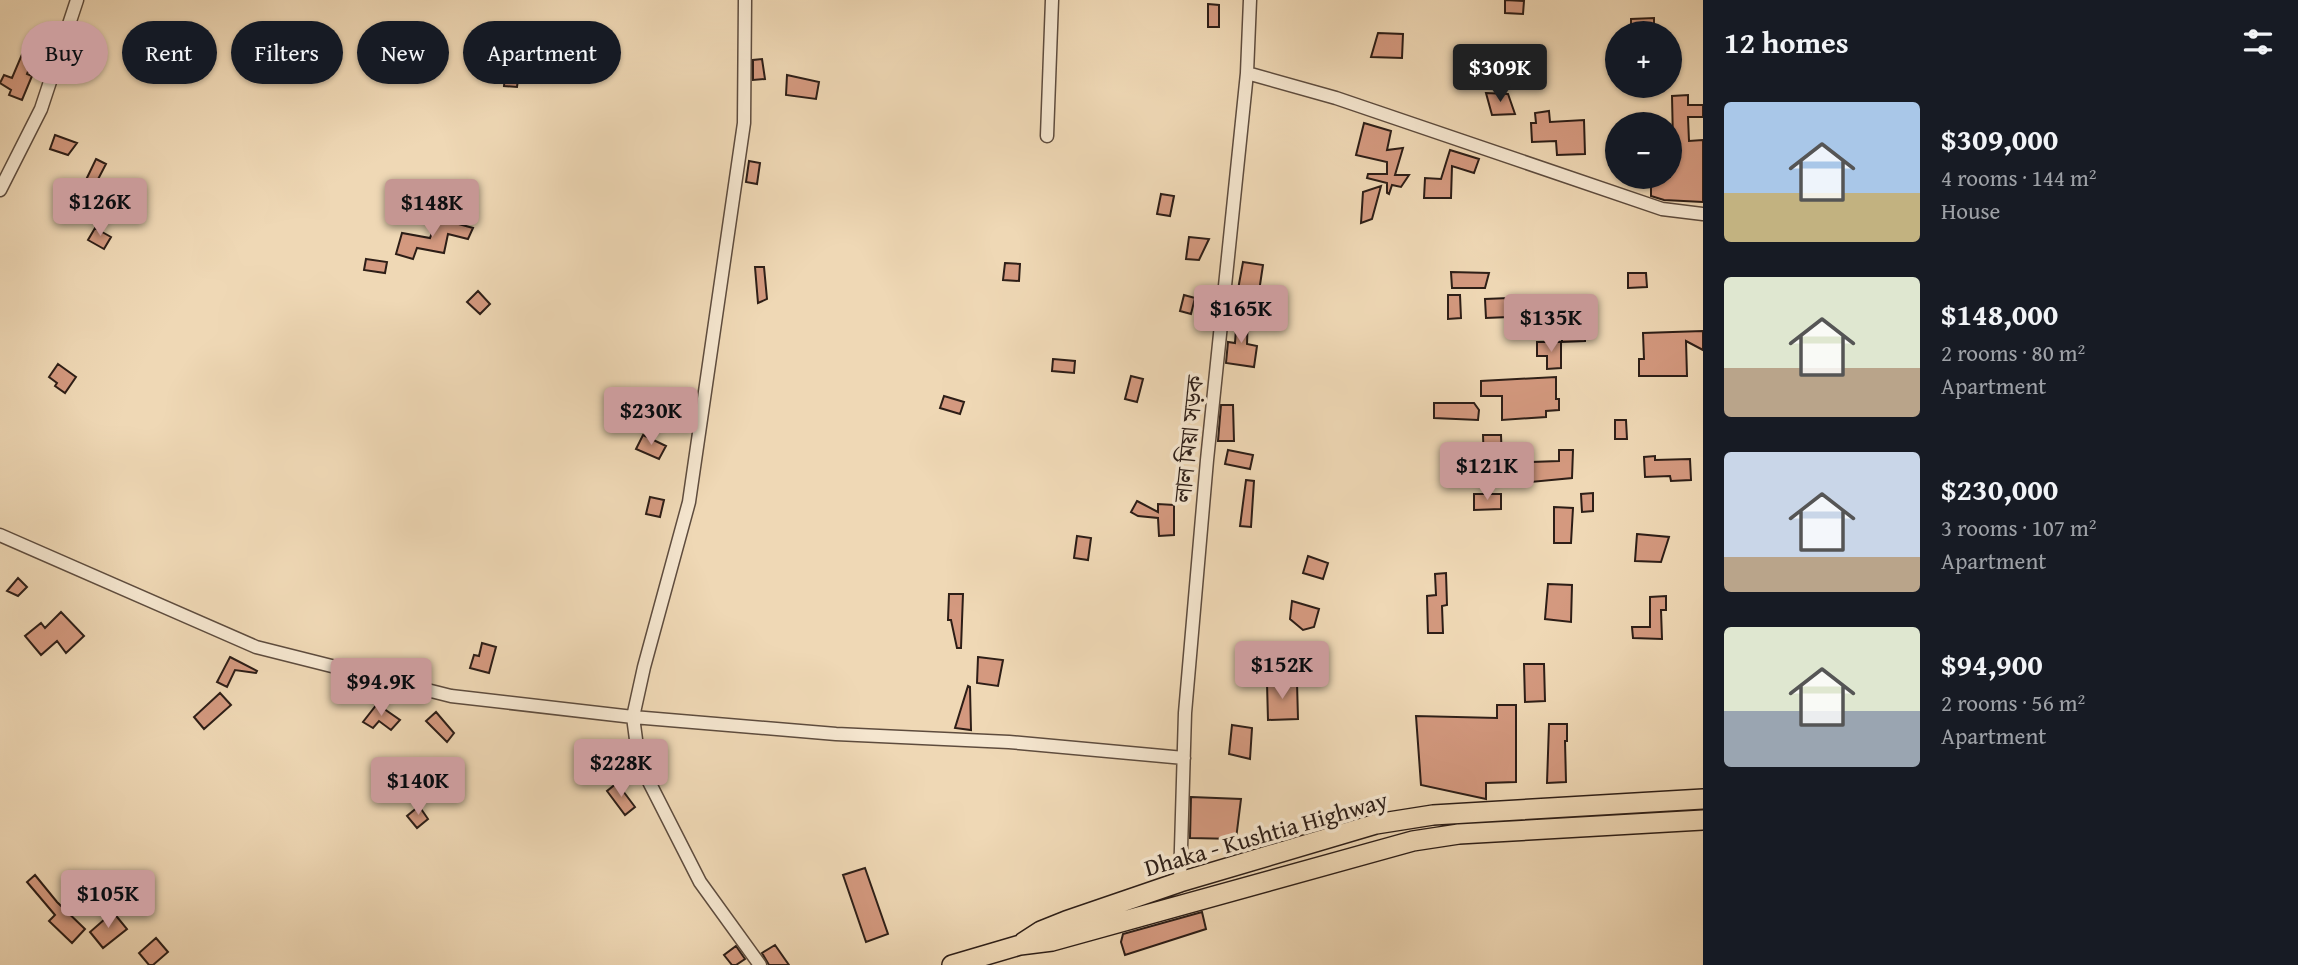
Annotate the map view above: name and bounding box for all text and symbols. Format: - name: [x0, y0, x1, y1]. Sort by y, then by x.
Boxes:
- text: 12 homes: [1724, 20, 1849, 64]
- chip: Buy: [21, 21, 108, 84]
- chip: Rent: [122, 21, 217, 84]
- chip: Filters: [231, 21, 343, 84]
- chip: New: [357, 21, 449, 84]
- chip: Apartment: [463, 21, 621, 84]
- map controls: [1605, 21, 1682, 189]
- button: +: [1605, 21, 1682, 98]
- icon: filters: [2239, 23, 2277, 61]
- pin: $309K: [1451, 44, 1549, 104]
- text: $309K: [1469, 50, 1531, 83]
- button: −: [1605, 112, 1682, 189]
- text: $309,000: [1941, 117, 2058, 161]
- icon: home: [1780, 130, 1864, 214]
- text: 4 rooms · 144 m²: [1941, 161, 2096, 194]
- pin: $126K: [51, 178, 149, 238]
- pin: $148K: [383, 180, 481, 239]
- text: $126K: [69, 184, 131, 217]
- text: $148K: [401, 185, 463, 218]
- text: House: [1941, 194, 2000, 227]
- pin: $165K: [1192, 286, 1290, 345]
- text: $165K: [1210, 291, 1272, 324]
- text: $148,000: [1941, 292, 2058, 336]
- pin: $135K: [1502, 294, 1600, 354]
- text: $135K: [1520, 300, 1582, 333]
- icon: home: [1780, 305, 1864, 389]
- text: 2 rooms · 80 m²: [1941, 336, 2085, 369]
- text: Apartment: [1941, 369, 2046, 402]
- street label: লাল মিয়া সড়ক: [1164, 373, 1213, 505]
- pin: $230K: [602, 388, 700, 447]
- text: $230K: [620, 393, 682, 426]
- pin: $121K: [1438, 442, 1536, 502]
- text: $121K: [1456, 448, 1518, 481]
- text: $230,000: [1941, 467, 2058, 511]
- icon: home: [1780, 480, 1864, 564]
- text: 3 rooms · 107 m²: [1941, 511, 2096, 544]
- text: Apartment: [1941, 544, 2046, 577]
- pin: $152K: [1233, 642, 1331, 701]
- text: $94,900: [1941, 642, 2043, 686]
- text: $152K: [1251, 647, 1313, 680]
- icon: home: [1780, 655, 1864, 739]
- pin: $94.9K: [324, 658, 438, 718]
- text: $94.9K: [347, 664, 415, 697]
- text: 2 rooms · 56 m²: [1941, 686, 2085, 719]
- text: Apartment: [1941, 719, 2046, 752]
- pin: $228K: [572, 740, 670, 799]
- text: $228K: [590, 745, 652, 778]
- pin: $140K: [369, 758, 467, 817]
- text: $140K: [387, 763, 449, 796]
- street label: Dhaka - Kushtia Highway: [1140, 782, 1392, 885]
- pin: $105K: [59, 870, 157, 930]
- text: $105K: [77, 876, 139, 909]

